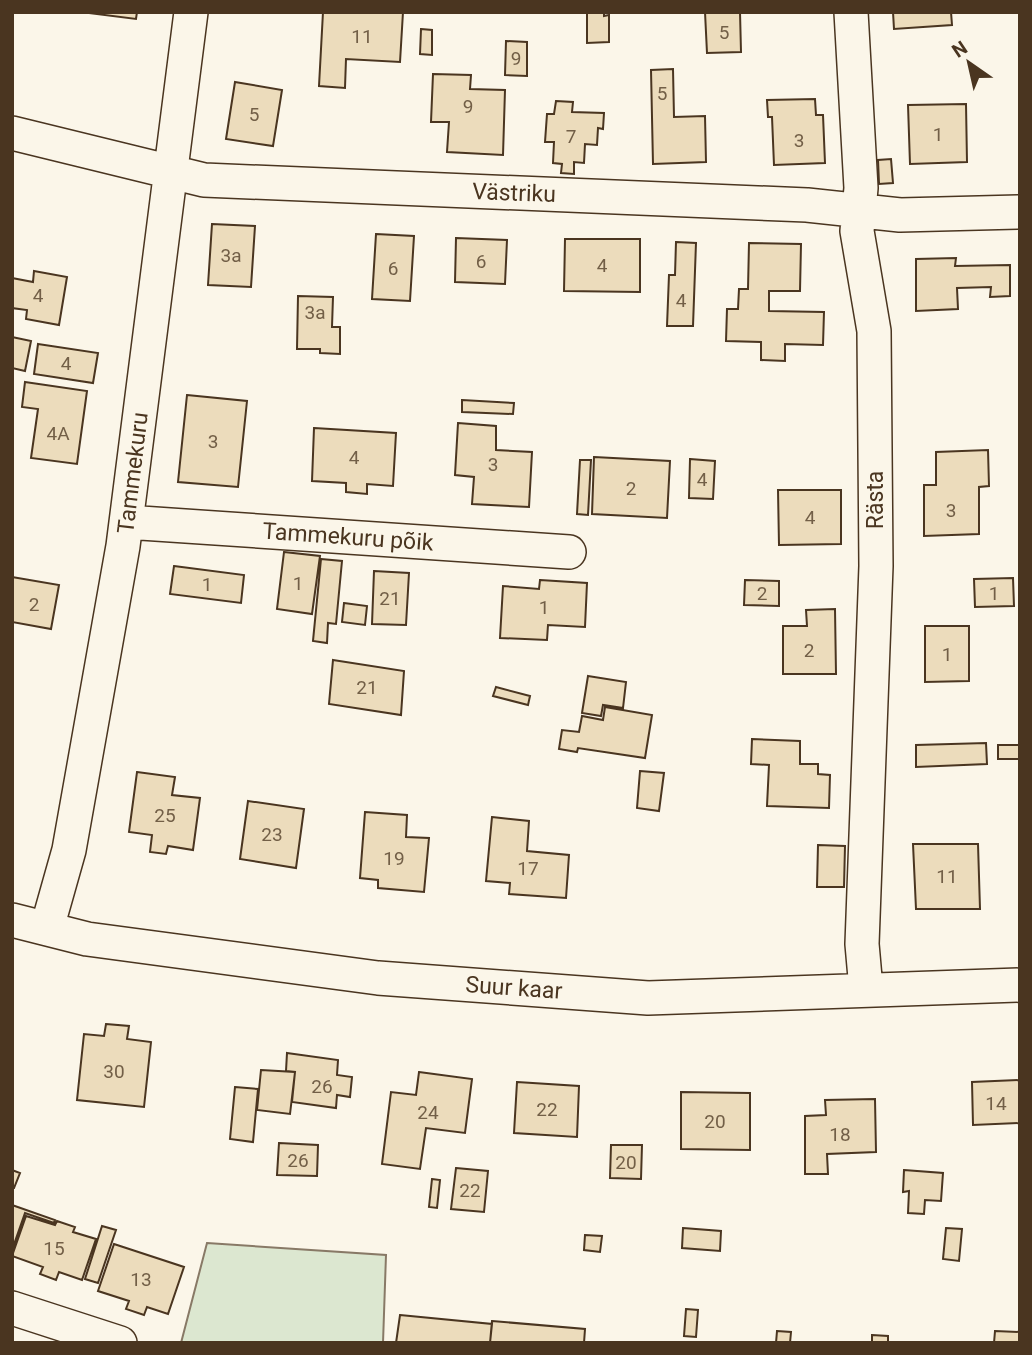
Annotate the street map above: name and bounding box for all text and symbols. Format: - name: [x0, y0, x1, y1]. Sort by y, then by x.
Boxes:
- house number: 5: [719, 21, 729, 44]
- house number: 11: [351, 25, 373, 48]
- north arrow: [934, 28, 1004, 98]
- text: N: [948, 36, 972, 63]
- house number: 9: [511, 47, 521, 70]
- house number: 5: [657, 82, 667, 105]
- house number: 9: [463, 95, 473, 118]
- house number: 5: [249, 103, 259, 126]
- house number: 1: [933, 123, 943, 146]
- house number: 7: [566, 125, 576, 148]
- house number: 3: [794, 129, 804, 152]
- street label: Västriku: [472, 178, 556, 208]
- house number: 3a: [220, 244, 242, 267]
- house number: 6: [476, 250, 486, 273]
- house number: 4: [597, 254, 608, 277]
- house number: 6: [388, 257, 398, 280]
- house number: 4: [33, 284, 44, 307]
- house number: 4: [676, 289, 687, 312]
- house number: 3a: [304, 301, 326, 324]
- house number: 4: [61, 352, 72, 375]
- street label: Tammekuru: [112, 411, 154, 535]
- house number: 4A: [46, 422, 70, 445]
- house number: 3: [208, 430, 218, 453]
- house number: 4: [349, 446, 360, 469]
- house number: 3: [488, 453, 498, 476]
- house number: 4: [697, 468, 708, 491]
- street label: Rästa: [862, 471, 889, 529]
- house number: 2: [626, 477, 636, 500]
- house number: 3: [946, 499, 956, 522]
- house number: 4: [805, 506, 816, 529]
- street label: Tammekuru põik: [262, 518, 435, 556]
- house number: 1: [293, 572, 303, 595]
- house number: 1: [202, 573, 212, 596]
- house number: 2: [757, 582, 767, 605]
- house number: 1: [989, 582, 999, 605]
- house number: 21: [379, 587, 401, 610]
- house number: 2: [29, 593, 39, 616]
- house number: 1: [539, 596, 549, 619]
- house number: 2: [804, 639, 814, 662]
- house number: 1: [942, 643, 952, 666]
- house number: 21: [356, 676, 378, 699]
- house number: 25: [154, 804, 176, 827]
- house number: 23: [261, 823, 283, 846]
- house number: 19: [383, 847, 405, 870]
- house number: 17: [517, 857, 539, 880]
- house number: 11: [936, 865, 958, 888]
- street label: Suur kaar: [465, 971, 564, 1005]
- house number: 30: [103, 1060, 125, 1083]
- house number: 26: [311, 1075, 333, 1098]
- house number: 14: [985, 1092, 1007, 1115]
- house number: 22: [536, 1098, 558, 1121]
- house number: 24: [417, 1101, 439, 1124]
- house number: 20: [704, 1110, 726, 1133]
- house number: 18: [829, 1123, 851, 1146]
- house number: 26: [287, 1149, 309, 1172]
- house number: 20: [615, 1151, 637, 1174]
- house number: 22: [459, 1179, 481, 1202]
- house number: 15: [43, 1237, 65, 1260]
- house number: 13: [130, 1268, 152, 1291]

